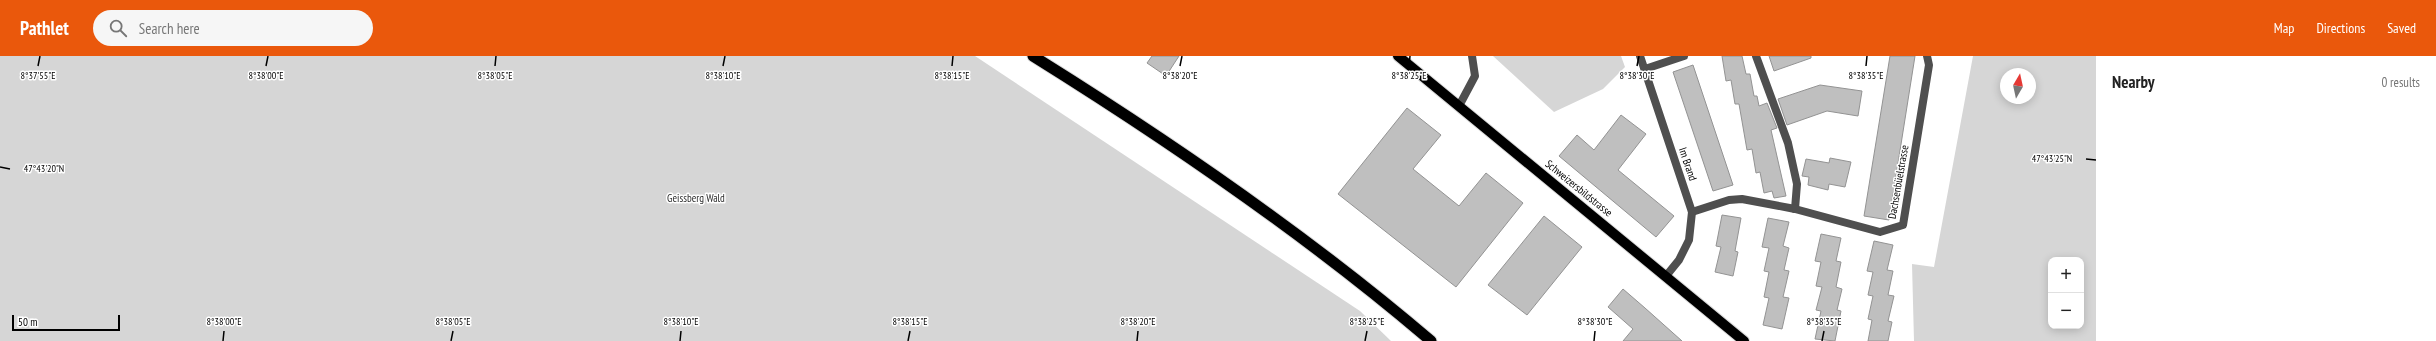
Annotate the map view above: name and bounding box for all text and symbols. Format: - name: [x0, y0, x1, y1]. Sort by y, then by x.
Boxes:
- search box: [93, 10, 373, 46]
- text: Pathlet: [20, 16, 69, 40]
- icon: search: [107, 17, 129, 39]
- text: Search here: [139, 19, 200, 38]
- text: Map: [2274, 19, 2294, 37]
- text: Directions: [2316, 19, 2365, 37]
- text: Saved: [2387, 19, 2416, 37]
- north arrow: [2000, 68, 2036, 104]
- text: 8°37'55"E: [21, 69, 55, 82]
- text: 8°38'00"E: [249, 69, 283, 82]
- text: 8°38'05"E: [478, 69, 512, 82]
- text: 8°38'10"E: [706, 69, 740, 82]
- text: 8°38'15"E: [935, 69, 969, 82]
- text: 8°38'20"E: [1163, 69, 1197, 82]
- text: 8°38'25"E: [1392, 69, 1426, 82]
- text: 8°38'30"E: [1620, 69, 1654, 82]
- text: 8°38'35"E: [1849, 69, 1883, 82]
- text: Nearby: [2112, 71, 2155, 93]
- text: 0 results: [2381, 74, 2420, 91]
- street label: Dachsenbüelstrasse: [1885, 143, 1911, 220]
- street label: Im Brand: [1676, 146, 1700, 183]
- text: 47°43'25"N: [2032, 152, 2072, 165]
- street label: Schweizersbildstrasse: [1543, 157, 1616, 220]
- text: 47°43'20"N: [24, 162, 64, 175]
- park label: Geissberg Wald: [667, 191, 725, 205]
- map controls: [2048, 257, 2084, 329]
- button: +: [2048, 257, 2084, 293]
- button: −: [2048, 293, 2084, 329]
- scale bar: [12, 313, 120, 332]
- text: 50 m: [18, 315, 37, 329]
- text: 8°38'00"E: [207, 315, 241, 328]
- text: 8°38'05"E: [436, 315, 470, 328]
- text: 8°38'10"E: [664, 315, 698, 328]
- text: 8°38'15"E: [893, 315, 927, 328]
- text: 8°38'20"E: [1121, 315, 1155, 328]
- text: 8°38'25"E: [1350, 315, 1384, 328]
- text: 8°38'30"E: [1578, 315, 1612, 328]
- text: 8°38'35"E: [1807, 315, 1841, 328]

